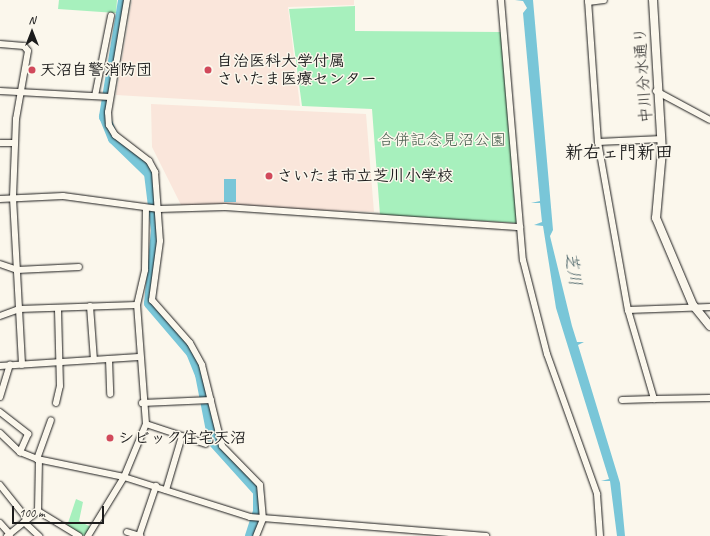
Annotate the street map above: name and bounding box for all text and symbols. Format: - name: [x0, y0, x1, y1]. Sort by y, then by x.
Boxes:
- north arrow: [12, 12, 52, 52]
- text: N: [29, 13, 35, 27]
- street label: 中川分水通り: [630, 26, 656, 124]
- place label: 自治医科大学付属 さいたま医療センター: [217, 51, 377, 89]
- place label: 天沼自警消防団: [40, 60, 152, 80]
- marker: 自治医科大学付属 さいたま医療センター: [202, 64, 214, 76]
- marker: 天沼自警消防団: [27, 65, 37, 75]
- park label: 合併記念見沼公園: [378, 130, 506, 150]
- district label: 新右ェ門新田: [565, 141, 673, 163]
- place label: さいたま市立芝川小学校: [277, 166, 453, 186]
- marker: さいたま市立芝川小学校: [264, 171, 274, 181]
- water label: 芝川: [560, 251, 586, 287]
- place label: シビック住宅天沼: [118, 428, 246, 448]
- marker: シビック住宅天沼: [105, 433, 115, 443]
- scale bar: [14, 498, 106, 524]
- text: 100 m: [19, 505, 45, 521]

